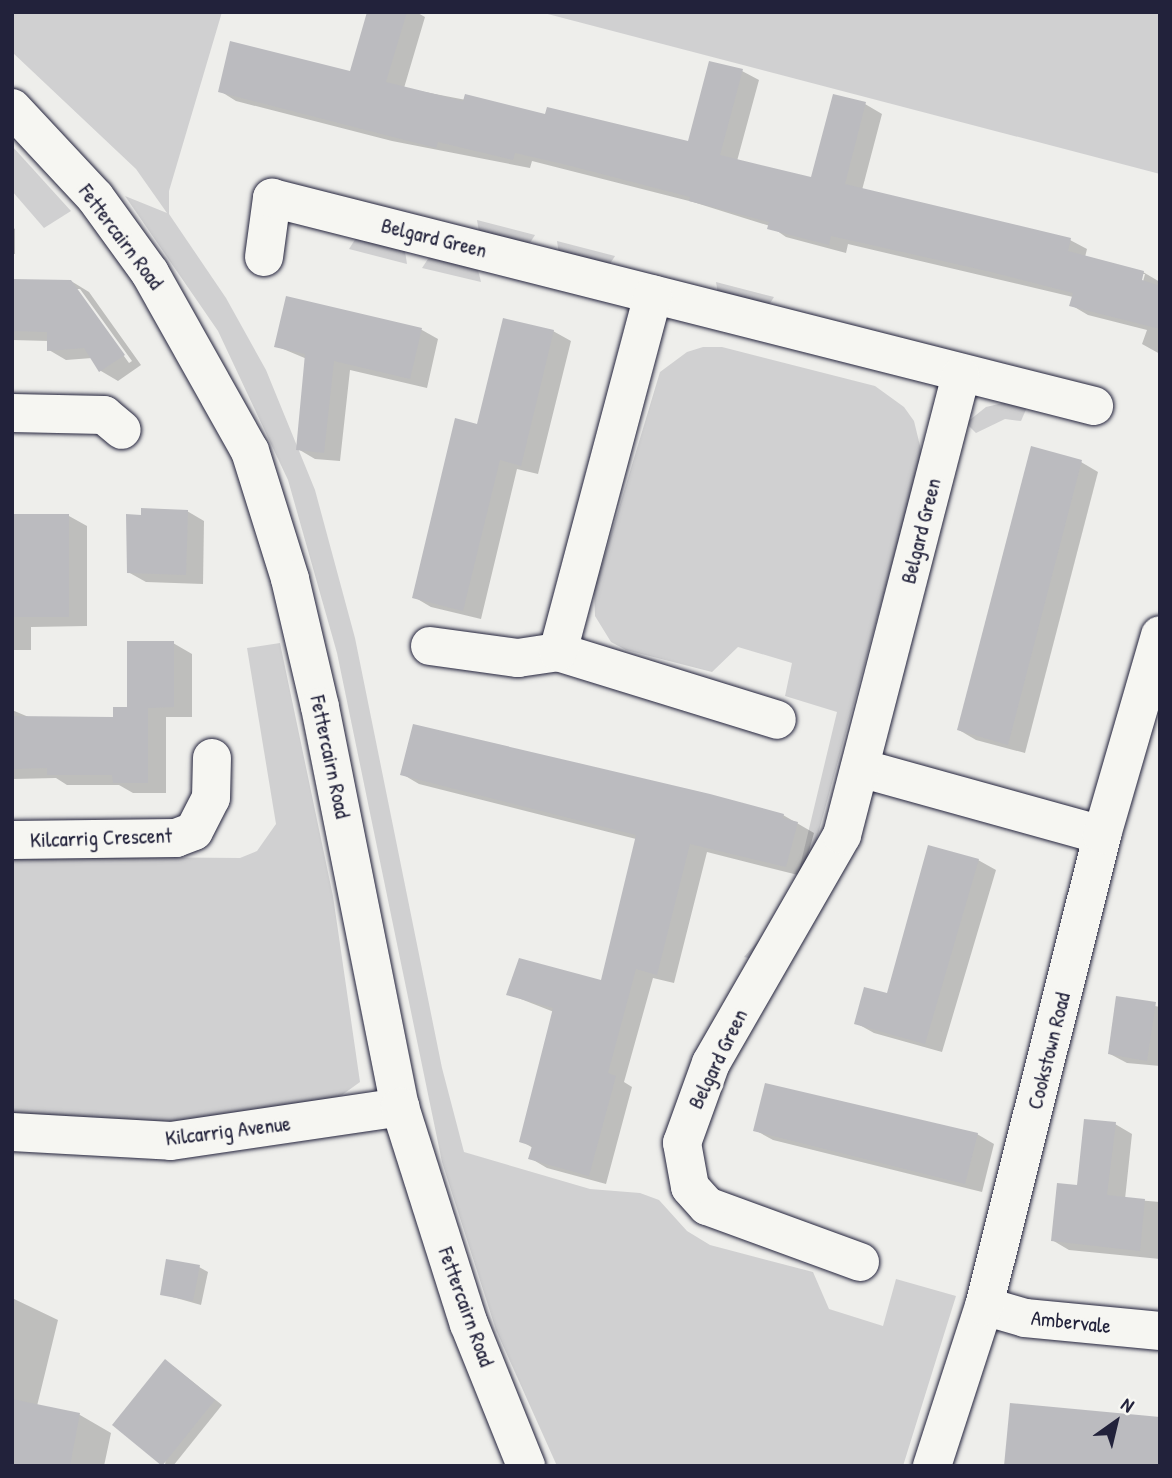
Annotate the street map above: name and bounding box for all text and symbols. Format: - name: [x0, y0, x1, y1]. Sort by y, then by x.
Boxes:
- street label: Fettercairn Road: [73, 179, 169, 295]
- street label: Belgard Green: [379, 213, 489, 263]
- street label: Belgard Green: [896, 476, 946, 586]
- street label: Fettercairn Road: [305, 693, 355, 821]
- street label: Kilcarrig Crescent: [30, 823, 172, 853]
- street label: Cookstown Road: [1022, 990, 1076, 1112]
- street label: Belgard Green: [683, 1005, 753, 1113]
- street label: Kilcarrig Avenue: [164, 1111, 292, 1151]
- street label: Fettercairn Road: [433, 1244, 499, 1370]
- street label: Ambervale: [1030, 1305, 1112, 1339]
- north arrow: [1081, 1387, 1151, 1457]
- text: N: [1116, 1391, 1139, 1418]

